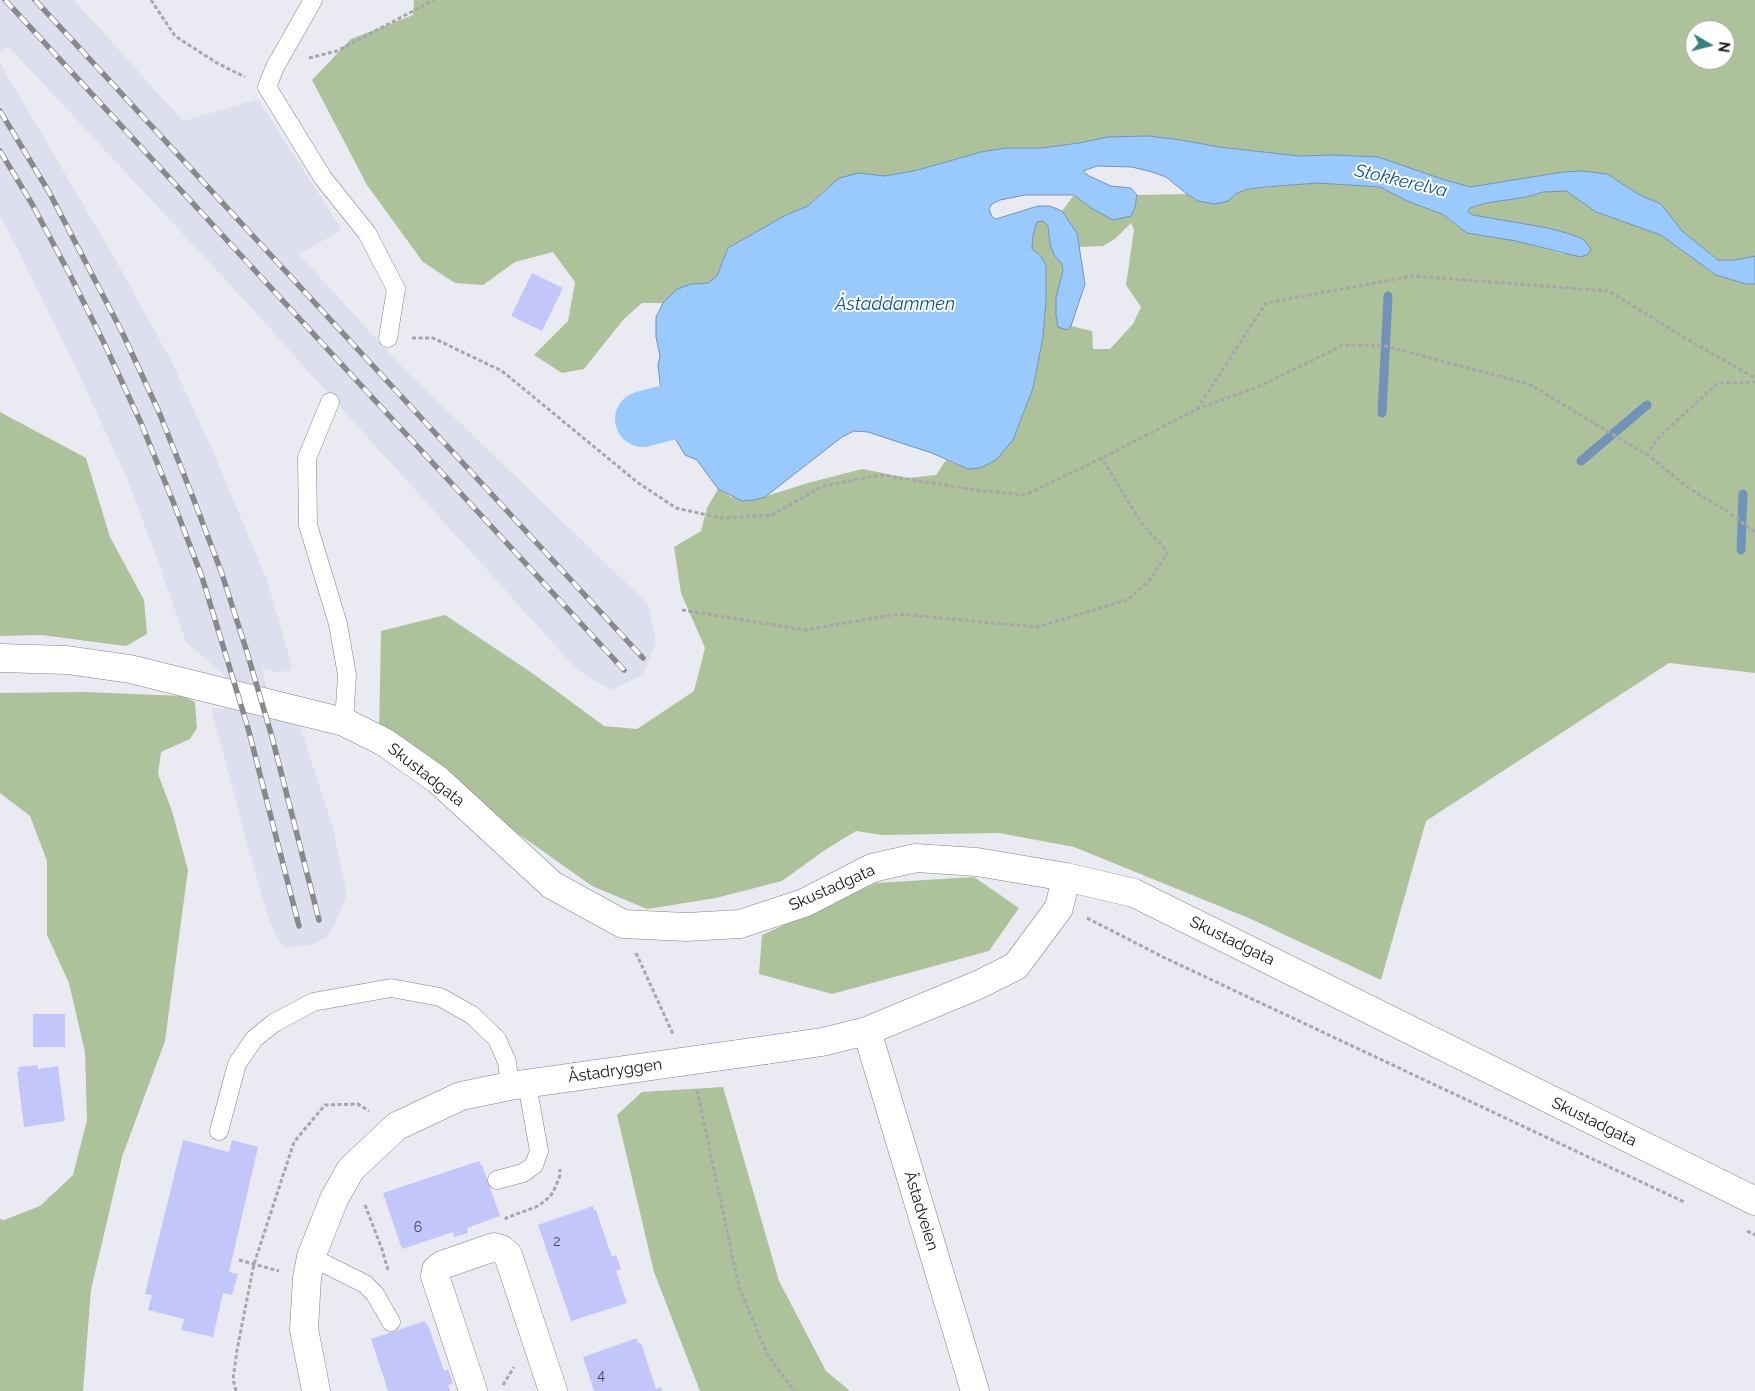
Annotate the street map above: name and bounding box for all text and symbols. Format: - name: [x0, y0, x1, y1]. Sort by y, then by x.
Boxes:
- north arrow: [1685, 20, 1735, 70]
- text: N: [1715, 41, 1733, 53]
- water label: Stokkerelva: [1353, 160, 1449, 202]
- water label: Åstaddammen: [835, 294, 955, 316]
- street label: Skustadgata: [384, 739, 468, 811]
- street label: Skustadgata: [786, 861, 878, 915]
- street label: Skustadgata: [1186, 912, 1278, 970]
- street label: Åstadryggen: [567, 1055, 663, 1087]
- street label: Skustadgata: [1548, 1093, 1640, 1151]
- street label: Åstadveien: [900, 1169, 942, 1253]
- house number: 6: [414, 1220, 422, 1236]
- house number: 2: [553, 1234, 561, 1250]
- house number: 4: [597, 1368, 605, 1384]

